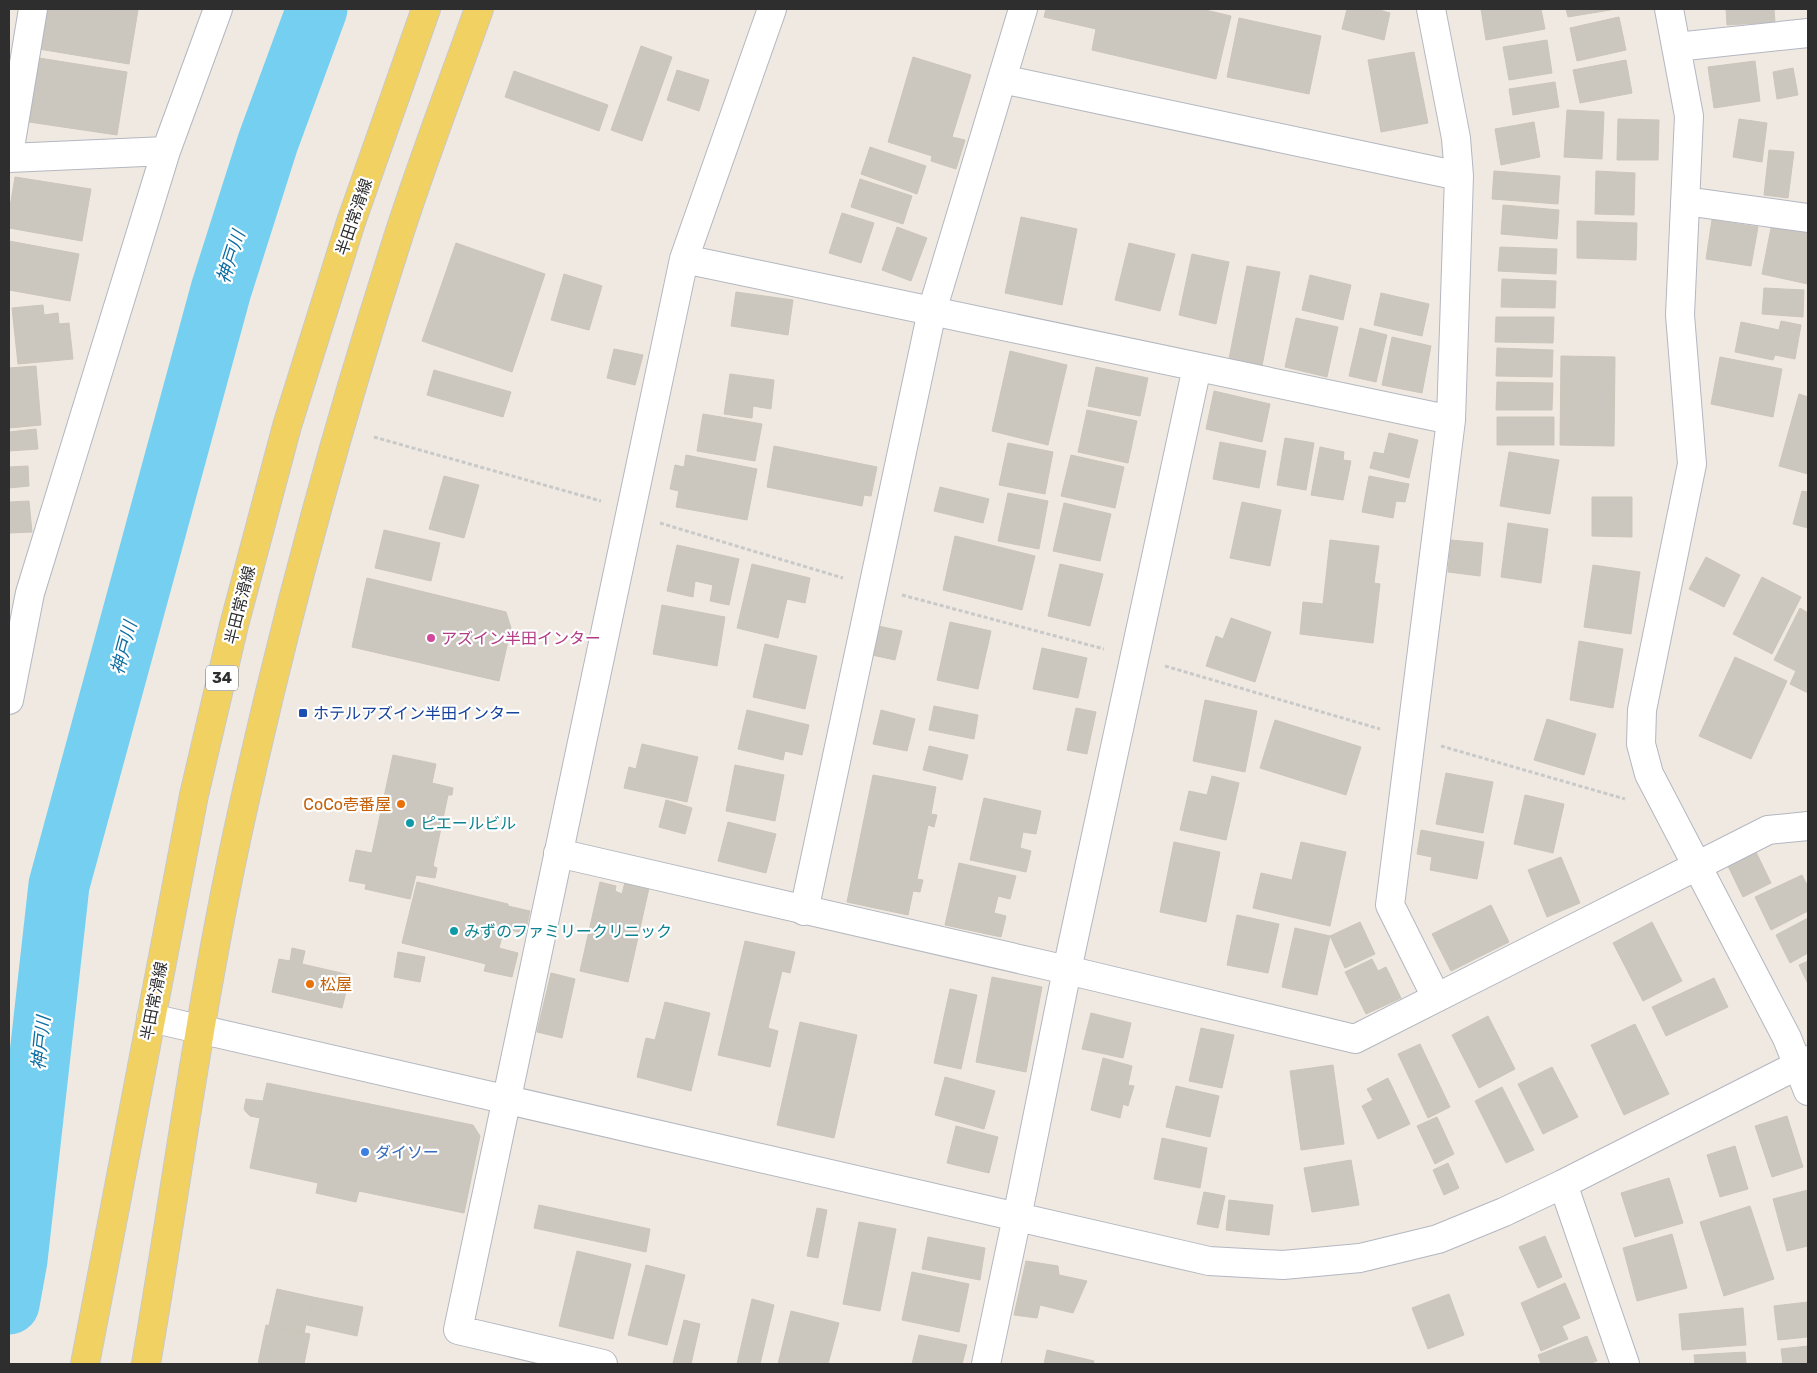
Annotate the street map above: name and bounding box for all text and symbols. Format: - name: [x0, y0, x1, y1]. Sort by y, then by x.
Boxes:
- street label: 半田常滑線: [332, 176, 376, 258]
- water label: 神戸川: [212, 226, 250, 286]
- street label: 半田常滑線: [221, 564, 259, 646]
- water label: 神戸川: [106, 617, 142, 677]
- place label: アズイン半田インター: [441, 629, 601, 648]
- marker: アズイン半田インター: [425, 632, 437, 644]
- road number: 34: [206, 666, 238, 690]
- place label: ホテルアズイン半田インター: [313, 704, 521, 723]
- marker: ホテルアズイン半田インター: [297, 707, 309, 719]
- place label: CoCo壱番屋: [303, 795, 391, 814]
- marker: CoCo壱番屋: [395, 798, 407, 810]
- place label: ピエールビル: [420, 814, 516, 833]
- marker: ピエールビル: [404, 817, 416, 829]
- place label: みずのファミリークリニック: [464, 922, 672, 941]
- marker: みずのファミリークリニック: [448, 925, 460, 937]
- street label: 半田常滑線: [137, 960, 171, 1042]
- place label: 松屋: [320, 975, 352, 994]
- marker: 松屋: [304, 978, 316, 990]
- water label: 神戸川: [27, 1013, 55, 1071]
- place label: ダイソー: [375, 1143, 439, 1162]
- marker: ダイソー: [359, 1146, 371, 1158]

